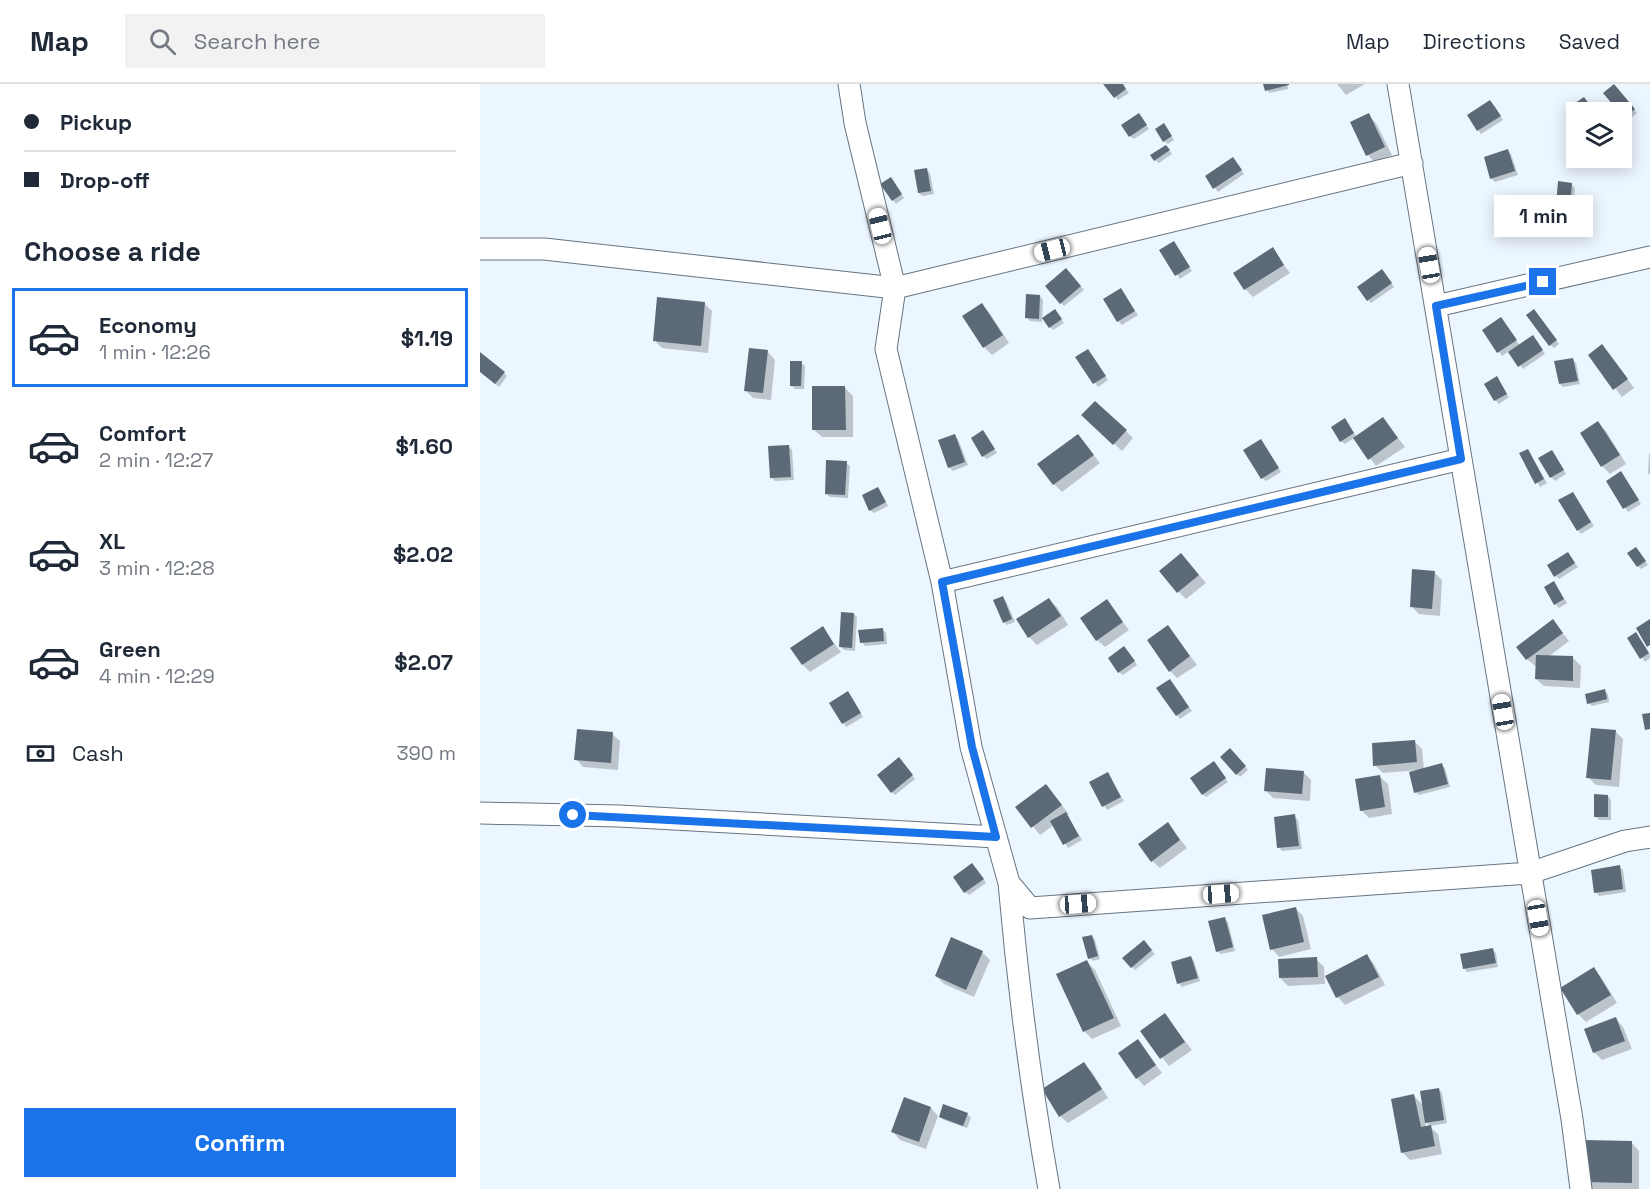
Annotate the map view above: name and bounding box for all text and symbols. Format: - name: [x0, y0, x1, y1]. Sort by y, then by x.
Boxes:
- search box: [125, 14, 545, 68]
- text: Map: [30, 23, 89, 59]
- icon: search: [146, 25, 179, 58]
- text: Search here: [194, 27, 321, 55]
- text: Map: [1346, 28, 1390, 55]
- text: Directions: [1423, 28, 1526, 55]
- text: Saved: [1559, 28, 1620, 55]
- map controls: [1566, 102, 1632, 168]
- button: layers: [1566, 102, 1632, 168]
- text: Pickup: [60, 108, 132, 136]
- text: Drop-off: [60, 166, 150, 194]
- callout: 1 min: [1494, 195, 1592, 237]
- text: 1 min: [1519, 203, 1568, 229]
- car: [867, 206, 893, 246]
- text: Choose a ride: [24, 234, 201, 269]
- car: [1032, 237, 1072, 263]
- car: [1417, 246, 1441, 284]
- route end: [1529, 268, 1556, 295]
- icon: car: [27, 311, 81, 365]
- text: Economy: [99, 311, 197, 339]
- text: $1.19: [401, 324, 453, 352]
- text: 1 min · 12:26: [99, 339, 211, 365]
- icon: car: [27, 419, 81, 473]
- text: Comfort: [99, 419, 187, 447]
- text: $1.60: [396, 432, 453, 460]
- text: 2 min · 12:27: [99, 447, 213, 473]
- icon: car: [27, 527, 81, 581]
- text: XL: [99, 527, 125, 555]
- text: $2.02: [393, 540, 453, 568]
- text: 3 min · 12:28: [99, 555, 215, 581]
- icon: car: [27, 635, 81, 689]
- text: Green: [99, 635, 161, 663]
- text: $2.07: [394, 648, 453, 676]
- text: 4 min · 12:29: [99, 663, 215, 689]
- car: [1491, 693, 1515, 731]
- icon: cash: [24, 737, 57, 770]
- text: Cash: [72, 739, 124, 767]
- text: 390 m: [397, 740, 456, 766]
- route start: [559, 801, 586, 828]
- car: [1202, 884, 1240, 904]
- car: [1059, 894, 1097, 914]
- car: [1526, 899, 1550, 937]
- button: Confirm: [24, 1108, 456, 1177]

